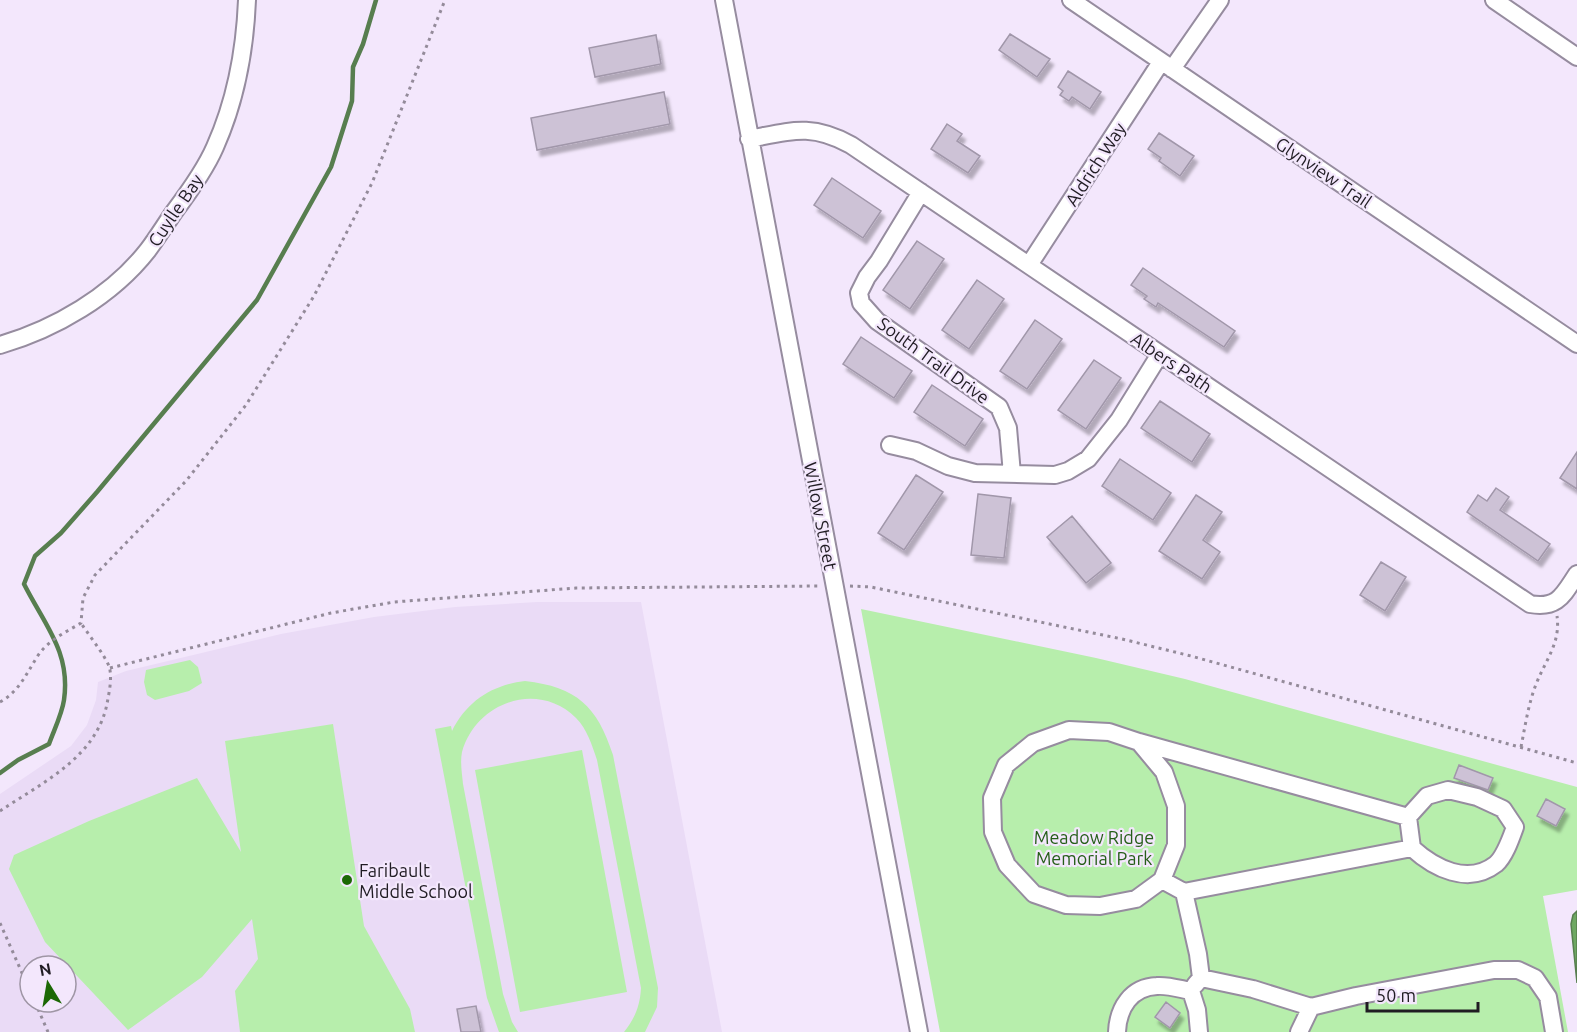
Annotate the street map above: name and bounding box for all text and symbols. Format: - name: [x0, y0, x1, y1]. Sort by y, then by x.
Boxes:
- street label: Aldrich Way: [1061, 118, 1129, 209]
- street label: Glynview Trail: [1272, 133, 1376, 212]
- street label: Cuylle Bay: [144, 170, 207, 250]
- street label: South Trail Drive: [874, 313, 994, 407]
- street label: Albers Path: [1128, 328, 1216, 396]
- street label: Willow Street: [801, 460, 841, 572]
- park label: Meadow Ridge Memorial Park: [1034, 827, 1154, 868]
- place label: Faribault Middle School: [359, 860, 473, 901]
- marker: Faribault Middle School: [340, 873, 354, 887]
- north arrow: [18, 954, 78, 1014]
- text: N: [38, 959, 53, 979]
- scale bar: [1367, 975, 1478, 1013]
- text: 50 m: [1376, 985, 1416, 1005]

